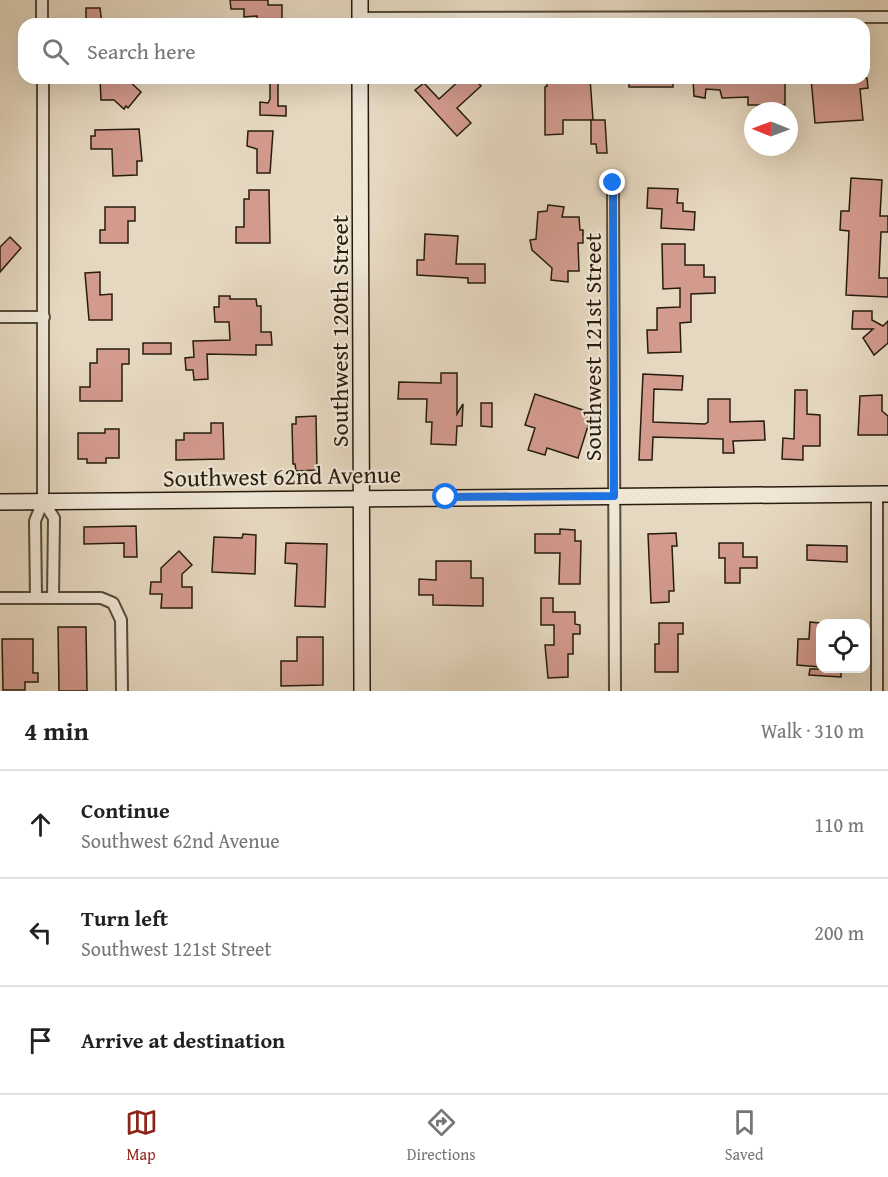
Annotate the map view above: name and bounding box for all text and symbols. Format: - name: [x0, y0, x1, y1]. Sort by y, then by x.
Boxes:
- search box: [18, 18, 870, 84]
- icon: search: [39, 35, 72, 68]
- text: Search here: [87, 35, 196, 67]
- north arrow: [744, 102, 798, 156]
- route end: [599, 169, 625, 195]
- street label: Southwest 120th Street: [322, 214, 357, 447]
- street label: Southwest 121st Street: [575, 232, 610, 461]
- street label: Southwest 62nd Avenue: [162, 456, 402, 496]
- route start: [432, 483, 458, 509]
- map controls: [816, 619, 870, 673]
- button: locate: [816, 619, 870, 673]
- text: 4 min: [24, 711, 89, 750]
- text: Walk · 310 m: [761, 716, 864, 745]
- text: Continue: [81, 794, 170, 826]
- icon: ahead: [24, 808, 57, 841]
- text: 110 m: [814, 810, 864, 839]
- text: Southwest 62nd Avenue: [81, 826, 280, 855]
- text: Turn left: [81, 902, 168, 934]
- icon: left: [24, 916, 57, 949]
- text: 200 m: [814, 918, 864, 947]
- text: Southwest 121st Street: [81, 934, 272, 963]
- icon: arrive: [24, 1024, 57, 1057]
- text: Arrive at destination: [81, 1024, 285, 1056]
- tab: Map: [125, 1106, 158, 1166]
- tab: Directions: [407, 1106, 476, 1166]
- tab: Saved: [725, 1106, 763, 1166]

